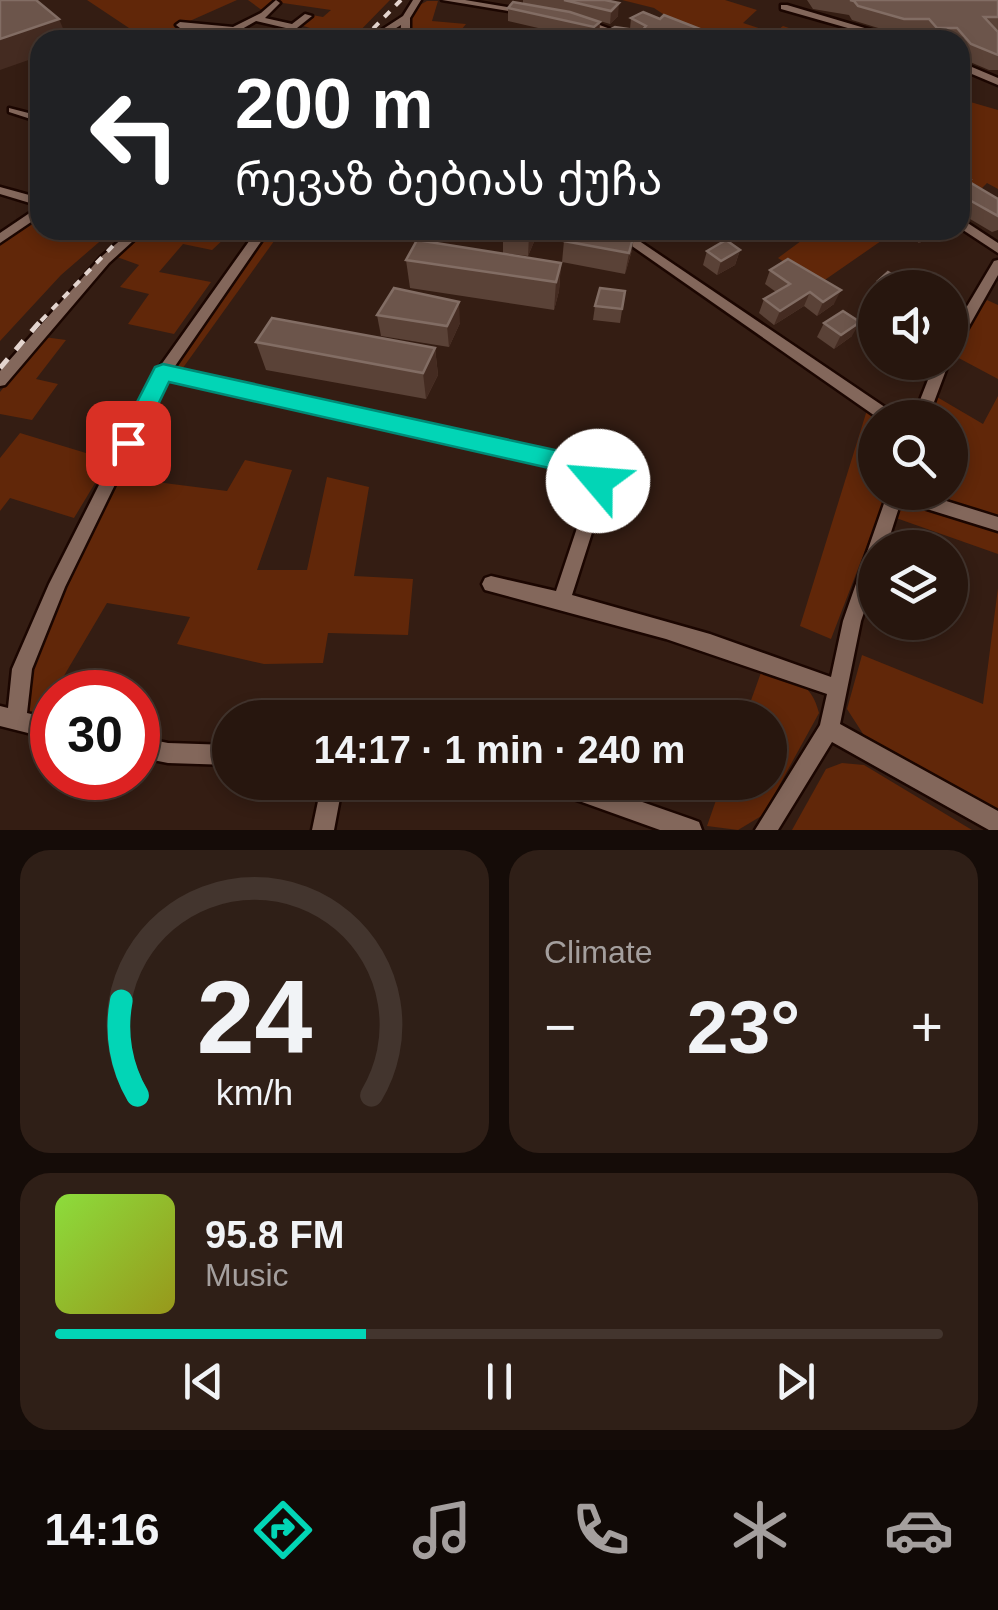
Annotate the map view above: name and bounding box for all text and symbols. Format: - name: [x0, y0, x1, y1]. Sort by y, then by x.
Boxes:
- text: 200 m: [235, 65, 433, 143]
- icon: left: [70, 70, 200, 200]
- text: რევაზ ბებიას ქუჩა: [235, 154, 662, 205]
- map controls: [858, 270, 968, 640]
- button: sound: [858, 270, 968, 380]
- button: search: [858, 400, 968, 510]
- pin: [86, 401, 171, 486]
- icon: arrive: [101, 416, 156, 471]
- position arrow: [546, 429, 650, 533]
- button: layers: [858, 530, 968, 640]
- speed limit sign: 30: [30, 670, 160, 800]
- text: 14:17 · 1 min · 240 m: [314, 729, 685, 771]
- text: Climate: [544, 934, 652, 970]
- text: 24: [197, 959, 312, 1075]
- text: 23°: [687, 985, 800, 1069]
- text: −: [544, 996, 576, 1058]
- text: +: [911, 996, 943, 1058]
- text: km/h: [216, 1073, 293, 1113]
- text: 95.8 FM: [205, 1214, 344, 1256]
- text: Music: [205, 1257, 289, 1293]
- icon: previous: [176, 1354, 231, 1409]
- icon: pause: [472, 1354, 527, 1409]
- icon: next: [768, 1354, 823, 1409]
- icon: directions: [248, 1495, 318, 1565]
- icon: music: [407, 1495, 477, 1565]
- icon: phone: [566, 1495, 636, 1565]
- icon: climate: [725, 1495, 795, 1565]
- icon: car: [884, 1495, 954, 1565]
- text: 14:16: [44, 1504, 160, 1555]

